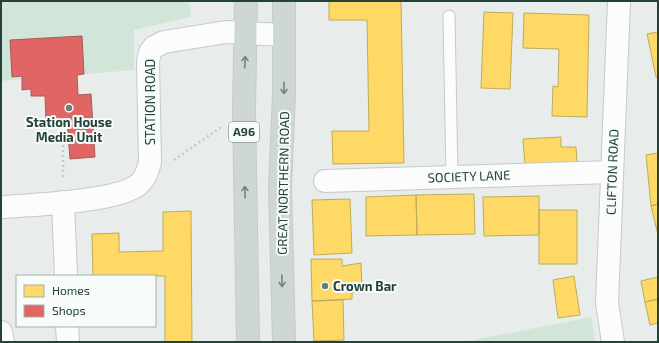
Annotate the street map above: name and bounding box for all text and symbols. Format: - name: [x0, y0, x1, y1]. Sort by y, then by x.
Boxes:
- one-way arrow: [242, 56, 249, 69]
- street label: STATION ROAD: [142, 59, 158, 145]
- one-way arrow: [280, 81, 288, 94]
- marker: Station House Media Unit: [64, 103, 74, 113]
- street label: GREAT NORTHERN ROAD: [274, 111, 292, 255]
- place label: Station House Media Unit: [26, 114, 112, 145]
- road number: A96: [229, 122, 259, 142]
- street label: CLIFTON ROAD: [603, 129, 621, 215]
- street label: SOCIETY LANE: [427, 167, 511, 185]
- one-way arrow: [241, 186, 249, 199]
- one-way arrow: [278, 274, 286, 287]
- legend: [16, 275, 156, 327]
- place label: Crown Bar: [333, 278, 397, 294]
- marker: Crown Bar: [320, 281, 330, 291]
- text: Homes: [52, 283, 90, 297]
- text: Shops: [52, 303, 86, 317]

